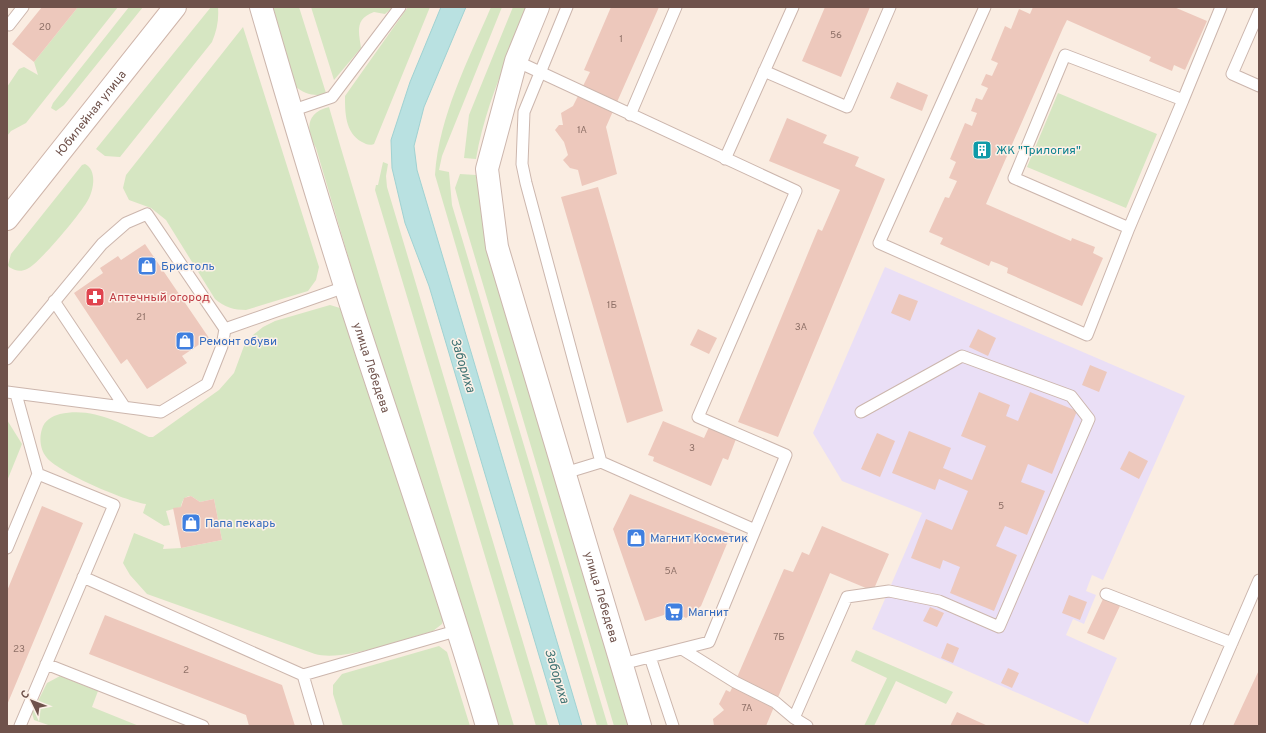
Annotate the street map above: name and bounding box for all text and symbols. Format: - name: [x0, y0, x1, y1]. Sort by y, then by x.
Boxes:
- house number: 20: [39, 21, 51, 34]
- house number: 56: [830, 29, 842, 42]
- house number: 1: [619, 33, 623, 46]
- street label: Юбилейная улица: [53, 68, 131, 160]
- house number: 1А: [577, 124, 587, 137]
- building icon: ЖК "Трилогия": [971, 139, 993, 161]
- place label: ЖК "Трилогия": [996, 143, 1081, 159]
- shop icon: Бристоль: [136, 255, 158, 277]
- place label: Бристоль: [161, 259, 215, 275]
- pharmacy icon: Аптечный огород: [84, 286, 106, 308]
- place label: Аптечный огород: [109, 290, 210, 306]
- house number: 1Б: [607, 299, 617, 312]
- house number: 21: [136, 311, 146, 324]
- street label: улица Лебедева: [348, 320, 393, 415]
- house number: 3А: [795, 321, 808, 334]
- shop icon: Ремонт обуви: [174, 330, 196, 352]
- place label: Ремонт обуви: [199, 334, 277, 350]
- water label: Забориха: [446, 336, 478, 395]
- house number: 3: [689, 442, 695, 455]
- house number: 5: [998, 500, 1004, 513]
- shop icon: Папа пекарь: [180, 512, 202, 534]
- place label: Папа пекарь: [205, 516, 275, 532]
- shop icon: Магнит Косметик: [625, 527, 647, 549]
- place label: Магнит Косметик: [650, 531, 748, 547]
- street label: улица Лебедева: [579, 550, 622, 645]
- house number: 5А: [665, 565, 678, 578]
- supermarket icon: Магнит: [663, 601, 685, 623]
- place label: Магнит: [688, 605, 729, 621]
- house number: 7Б: [773, 631, 785, 644]
- house number: 23: [13, 643, 25, 656]
- water label: Забориха: [540, 647, 572, 706]
- house number: 2: [183, 664, 189, 677]
- north arrow: [12, 681, 52, 721]
- text: С: [18, 688, 33, 702]
- house number: 7А: [742, 702, 753, 715]

